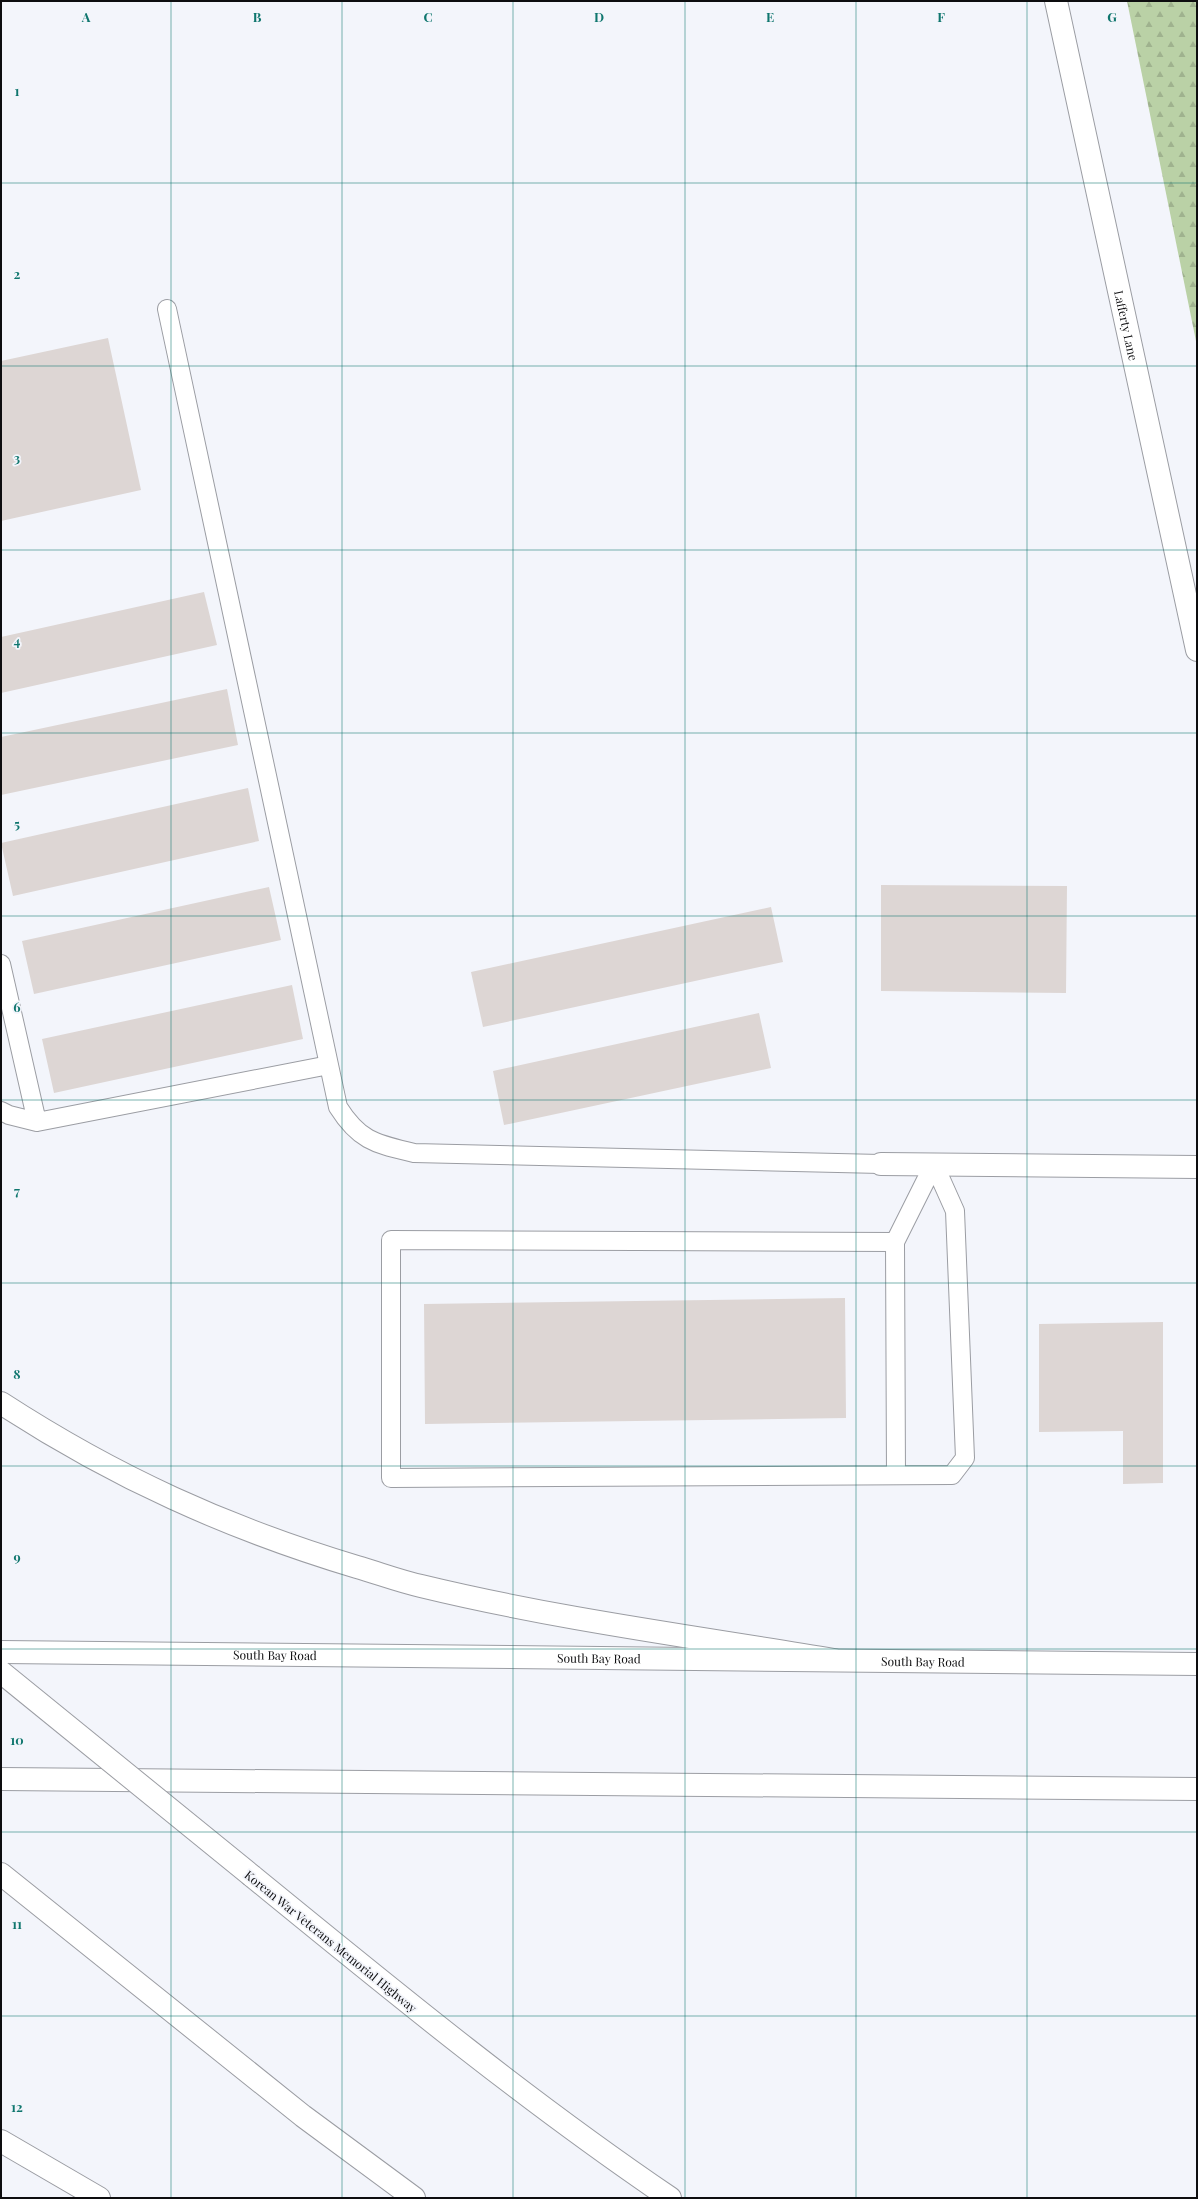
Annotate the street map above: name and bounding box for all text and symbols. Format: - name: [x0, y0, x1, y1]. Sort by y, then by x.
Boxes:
- text: A: [81, 8, 91, 25]
- text: B: [253, 8, 262, 25]
- text: C: [423, 8, 433, 25]
- text: D: [594, 8, 604, 25]
- text: E: [766, 8, 774, 25]
- text: F: [937, 8, 945, 25]
- text: G: [1107, 8, 1117, 25]
- text: 1: [15, 82, 20, 99]
- text: 2: [14, 265, 21, 282]
- street label: Lafferty Lane: [1111, 289, 1142, 362]
- text: 3: [14, 449, 20, 466]
- text: 4: [14, 632, 21, 649]
- text: 5: [14, 815, 20, 832]
- text: 6: [13, 998, 21, 1015]
- text: 7: [14, 1182, 20, 1199]
- text: 8: [13, 1365, 21, 1382]
- text: 9: [13, 1548, 21, 1565]
- street label: South Bay Road: [233, 1646, 317, 1663]
- street label: South Bay Road: [557, 1650, 641, 1666]
- street label: South Bay Road: [881, 1653, 965, 1670]
- text: 10: [10, 1731, 24, 1748]
- street label: Korean War Veterans Memorial Highway: [242, 1866, 420, 2016]
- text: 11: [12, 1915, 22, 1932]
- text: 12: [11, 2098, 23, 2115]

